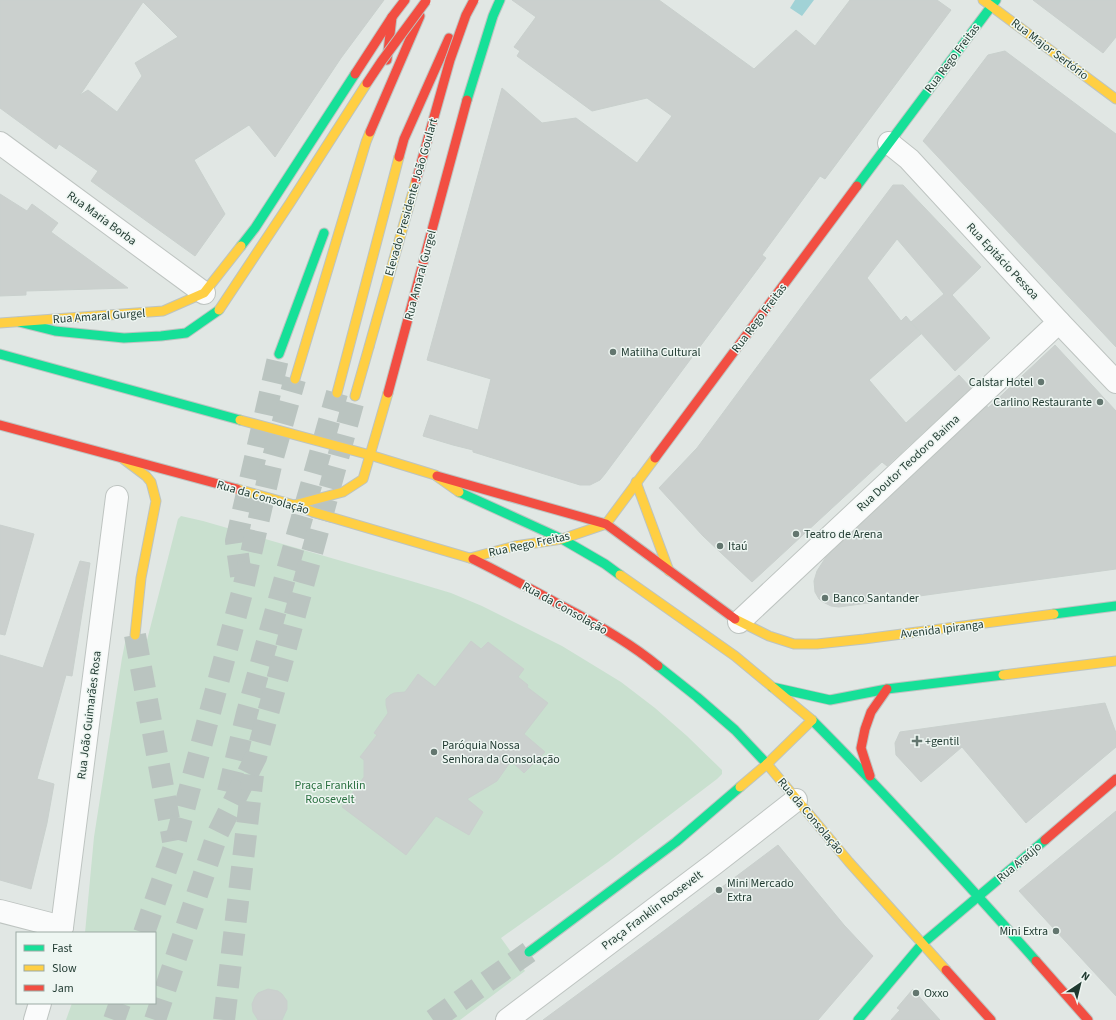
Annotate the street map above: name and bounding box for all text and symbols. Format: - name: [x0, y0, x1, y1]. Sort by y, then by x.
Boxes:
- street label: Rua Major Sertório: [1007, 15, 1092, 84]
- street label: Rua Rego Freitas: [921, 20, 984, 96]
- street label: Elevado Presidente João Goulart: [381, 116, 442, 278]
- street label: Rua Maria Borba: [63, 187, 140, 249]
- street label: Rua Epitácio Pessoa: [962, 219, 1043, 304]
- street label: Rua Amaral Gurgel: [400, 228, 441, 322]
- street label: Rua Rego Freitas: [728, 280, 791, 356]
- street label: Rua Amaral Gurgel: [52, 305, 146, 328]
- place label: Matilha Cultural: [621, 344, 701, 361]
- marker: Matilha Cultural: [608, 347, 618, 357]
- place label: Calstar Hotel: [969, 374, 1033, 391]
- marker: Calstar Hotel: [1036, 377, 1046, 387]
- place label: Carlino Restaurante: [993, 394, 1092, 411]
- marker: Carlino Restaurante: [1095, 397, 1105, 407]
- street label: Rua Doutor Teodoro Baima: [853, 411, 964, 516]
- street label: Rua da Consolação: [215, 476, 311, 519]
- place label: Teatro de Arena: [804, 526, 882, 543]
- street label: Rua Rego Freitas: [487, 528, 571, 561]
- marker: Teatro de Arena: [791, 529, 801, 539]
- place label: Itaú: [728, 538, 748, 555]
- marker: Itaú: [715, 541, 725, 551]
- street label: Rua da Consolação: [519, 578, 611, 639]
- place label: Banco Santander: [833, 590, 920, 607]
- marker: Banco Santander: [820, 593, 830, 603]
- street label: Avenida Ipiranga: [899, 616, 985, 643]
- street label: Rua João Guimarães Rosa: [73, 650, 106, 780]
- place label: +gentil: [925, 733, 959, 750]
- marker: +gentil: [912, 736, 922, 746]
- place label: Paróquia Nossa Senhora da Consolação: [442, 737, 560, 768]
- marker: Paróquia Nossa Senhora da Consolação: [429, 747, 439, 757]
- street label: Rua da Consolação: [773, 774, 848, 858]
- park label: Praça Franklin Roosevelt: [294, 777, 366, 808]
- street label: Rua Araújo: [993, 838, 1046, 886]
- street label: Praça Franklin Roosevelt: [598, 867, 707, 954]
- place label: Mini Mercado Extra: [727, 875, 794, 906]
- marker: Mini Mercado Extra: [714, 885, 724, 895]
- place label: Mini Extra: [999, 923, 1048, 940]
- marker: Mini Extra: [1051, 926, 1061, 936]
- legend: [16, 932, 156, 1004]
- text: Fast: [52, 940, 72, 957]
- text: Slow: [52, 960, 77, 977]
- north arrow: [1060, 964, 1100, 1004]
- text: N: [1078, 968, 1093, 984]
- text: Jam: [52, 980, 74, 997]
- place label: Oxxo: [924, 985, 949, 1002]
- marker: Oxxo: [911, 988, 921, 998]

